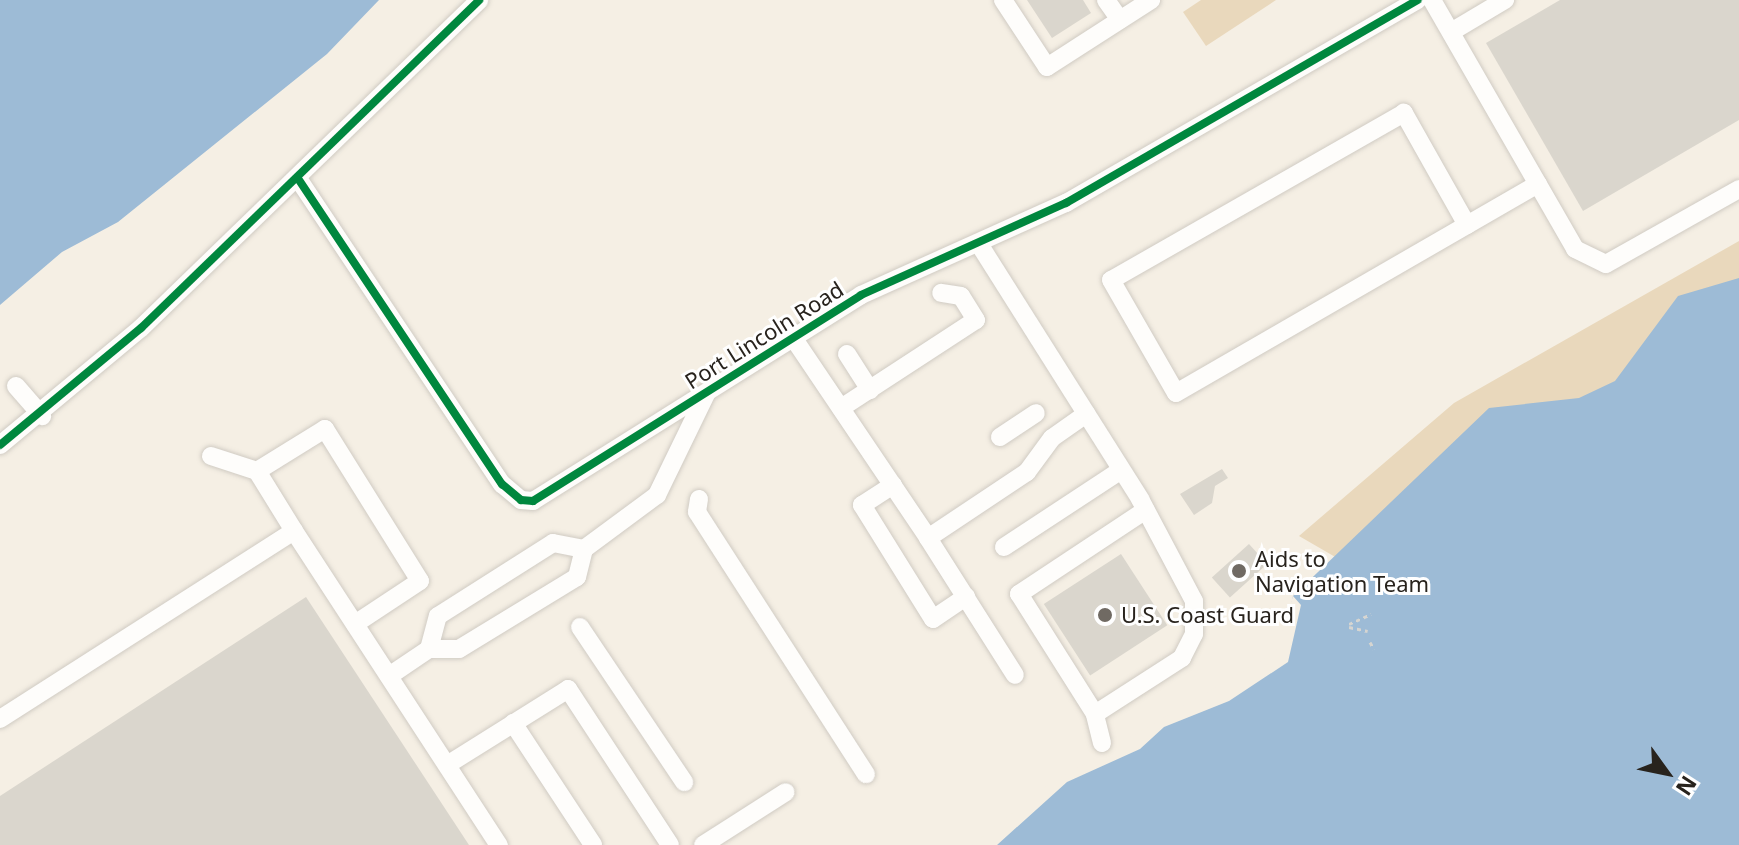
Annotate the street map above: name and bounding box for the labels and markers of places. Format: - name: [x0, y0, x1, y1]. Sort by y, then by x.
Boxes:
- place label: Aids to Navigation Team: [1255, 545, 1429, 596]
- marker: Aids to Navigation Team: [1230, 562, 1248, 580]
- place label: U.S. Coast Guard: [1121, 602, 1294, 628]
- marker: U.S. Coast Guard: [1096, 606, 1114, 624]

